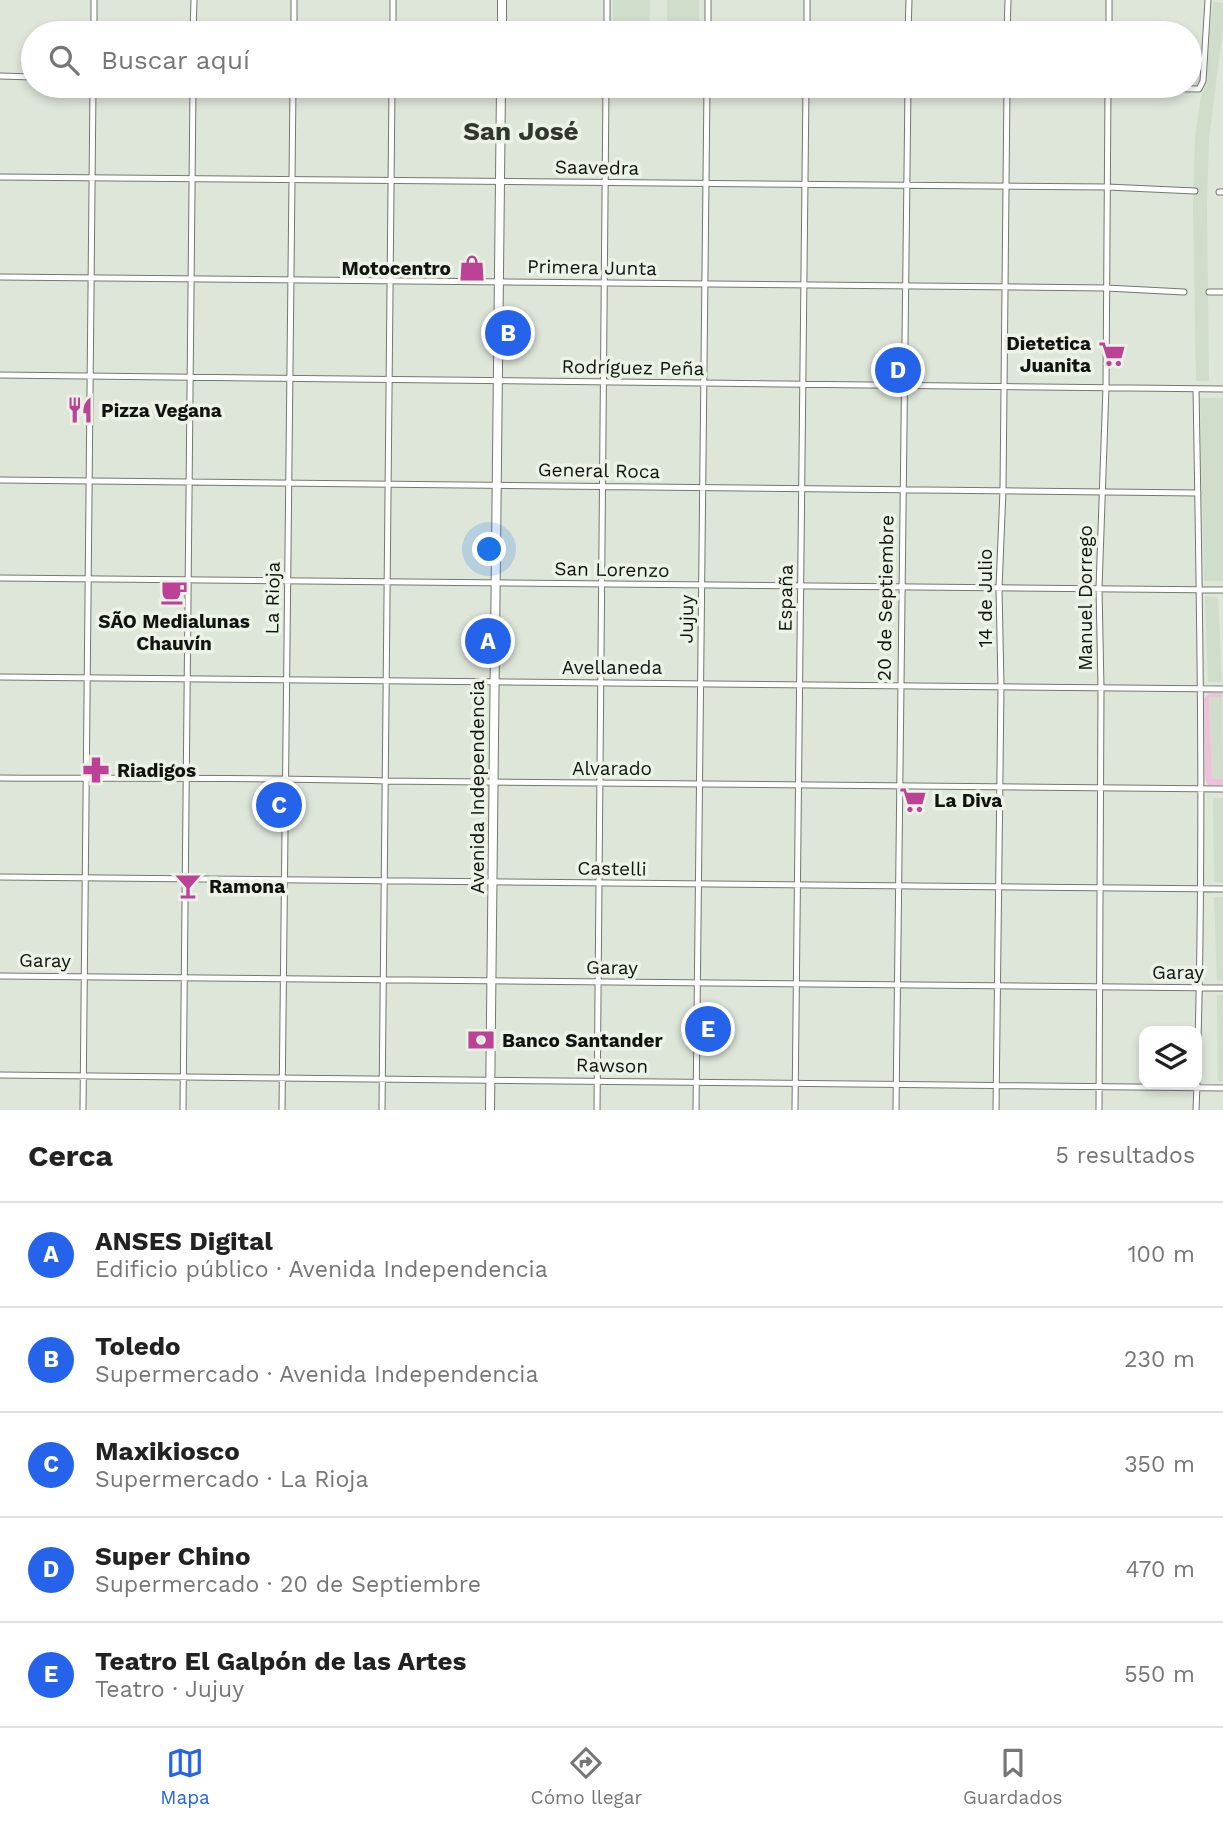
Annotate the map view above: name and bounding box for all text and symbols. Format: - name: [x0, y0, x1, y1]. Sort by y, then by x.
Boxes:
- search box: [21, 21, 1202, 98]
- icon: search: [45, 41, 83, 79]
- text: Buscar aquí: [101, 45, 250, 75]
- district label: San José: [463, 116, 579, 146]
- street label: Saavedra: [555, 155, 640, 180]
- shop icon: Motocentro: [457, 253, 487, 283]
- street label: Primera Junta: [527, 255, 657, 280]
- place label: Motocentro: [342, 257, 451, 280]
- pin: B: [485, 307, 531, 359]
- place label: Dietetica Juanita: [1006, 332, 1091, 377]
- supermarket icon: Dietetica Juanita: [1097, 339, 1127, 369]
- pin: D: [875, 344, 921, 396]
- street label: Rodríguez Peña: [561, 355, 705, 380]
- restaurant icon: Pizza Vegana: [65, 395, 95, 425]
- place label: Pizza Vegana: [101, 399, 222, 422]
- street label: General Roca: [538, 458, 661, 483]
- street label: 20 de Septiembre: [873, 515, 898, 681]
- street label: Manuel Dorrego: [1074, 525, 1097, 671]
- your location: [472, 532, 506, 566]
- street label: 14 de Julio: [974, 549, 997, 647]
- street label: San Lorenzo: [554, 557, 670, 582]
- street label: La Rioja: [260, 561, 285, 635]
- street label: España: [773, 564, 798, 632]
- cafe icon: SÃO Medialunas Chauvín: [159, 577, 189, 607]
- street label: Jujuy: [675, 594, 698, 644]
- place label: SÃO Medialunas Chauvín: [98, 610, 250, 655]
- pin: A: [465, 615, 511, 667]
- street label: Avellaneda: [562, 656, 663, 679]
- street label: Avenida Independencia: [466, 680, 489, 894]
- pharmacy icon: Riadigos: [81, 755, 111, 785]
- street label: Alvarado: [572, 757, 652, 780]
- place label: Riadigos: [117, 759, 196, 782]
- pin: C: [256, 779, 302, 831]
- supermarket icon: La Diva: [898, 785, 928, 815]
- place label: La Diva: [934, 789, 1002, 812]
- street label: Castelli: [577, 856, 647, 881]
- bar icon: Ramona: [173, 871, 203, 901]
- place label: Ramona: [209, 875, 285, 898]
- street label: Garay: [19, 949, 71, 972]
- street label: Garay: [586, 956, 638, 979]
- street label: Garay: [1152, 961, 1204, 984]
- pin: E: [685, 1003, 731, 1055]
- bank icon: Banco Santander: [466, 1025, 496, 1055]
- map controls: [1139, 1026, 1202, 1089]
- button: layers: [1139, 1026, 1202, 1089]
- place label: Banco Santander: [502, 1029, 663, 1052]
- street label: Rawson: [576, 1053, 648, 1078]
- text: Cerca: [28, 1138, 113, 1173]
- text: 5 resultados: [1056, 1142, 1195, 1169]
- text: ANSES Digital: [95, 1226, 273, 1256]
- text: A: [43, 1241, 59, 1268]
- text: 100 m: [1128, 1241, 1195, 1268]
- text: Edificio público · Avenida Independencia: [95, 1256, 548, 1283]
- text: Toledo: [95, 1331, 181, 1361]
- text: B: [43, 1346, 59, 1373]
- text: 230 m: [1124, 1346, 1195, 1373]
- text: Supermercado · Avenida Independencia: [95, 1361, 538, 1388]
- text: Maxikiosco: [95, 1436, 240, 1466]
- text: C: [43, 1451, 59, 1478]
- text: 350 m: [1124, 1451, 1195, 1478]
- text: Supermercado · La Rioja: [95, 1466, 368, 1493]
- text: Super Chino: [95, 1541, 250, 1571]
- text: D: [43, 1556, 59, 1583]
- text: 470 m: [1126, 1556, 1195, 1583]
- text: Supermercado · 20 de Septiembre: [95, 1571, 481, 1598]
- text: Teatro El Galpón de las Artes: [95, 1646, 466, 1676]
- text: E: [44, 1661, 58, 1688]
- text: 550 m: [1124, 1661, 1195, 1688]
- text: Teatro · Jujuy: [95, 1676, 244, 1703]
- tab: Mapa: [160, 1744, 210, 1809]
- tab: Cómo llegar: [531, 1744, 642, 1809]
- tab: Guardados: [963, 1744, 1063, 1809]

